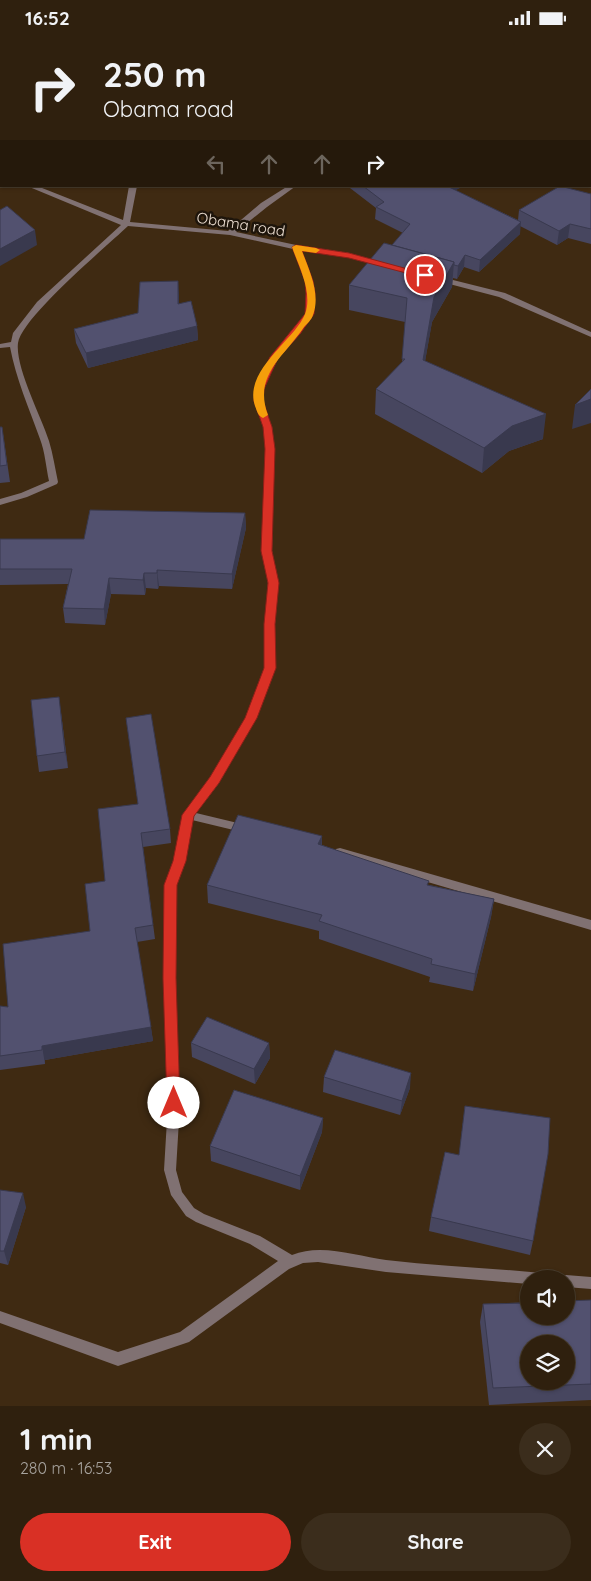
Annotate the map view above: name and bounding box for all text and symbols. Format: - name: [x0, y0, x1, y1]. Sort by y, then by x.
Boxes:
- text: 16:52: [25, 6, 70, 30]
- text: 250 m: [103, 52, 207, 96]
- icon: right: [20, 55, 85, 120]
- text: Obama road: [103, 95, 234, 123]
- icon: left: [202, 150, 230, 178]
- icon: ahead: [255, 150, 283, 178]
- icon: ahead: [308, 150, 336, 178]
- icon: right: [361, 150, 389, 178]
- street label: Obama road: [195, 208, 287, 240]
- pin: [404, 254, 446, 296]
- icon: arrive: [411, 261, 439, 289]
- position arrow: [147, 1076, 199, 1128]
- map controls: [520, 1270, 575, 1390]
- button: sound: [520, 1270, 575, 1325]
- button: layers: [520, 1335, 575, 1390]
- text: 1 min: [20, 1420, 93, 1458]
- button: close: [519, 1423, 571, 1475]
- text: 280 m · 16:53: [20, 1458, 112, 1478]
- button: Exit: [20, 1513, 291, 1571]
- button: Share: [301, 1513, 571, 1571]

